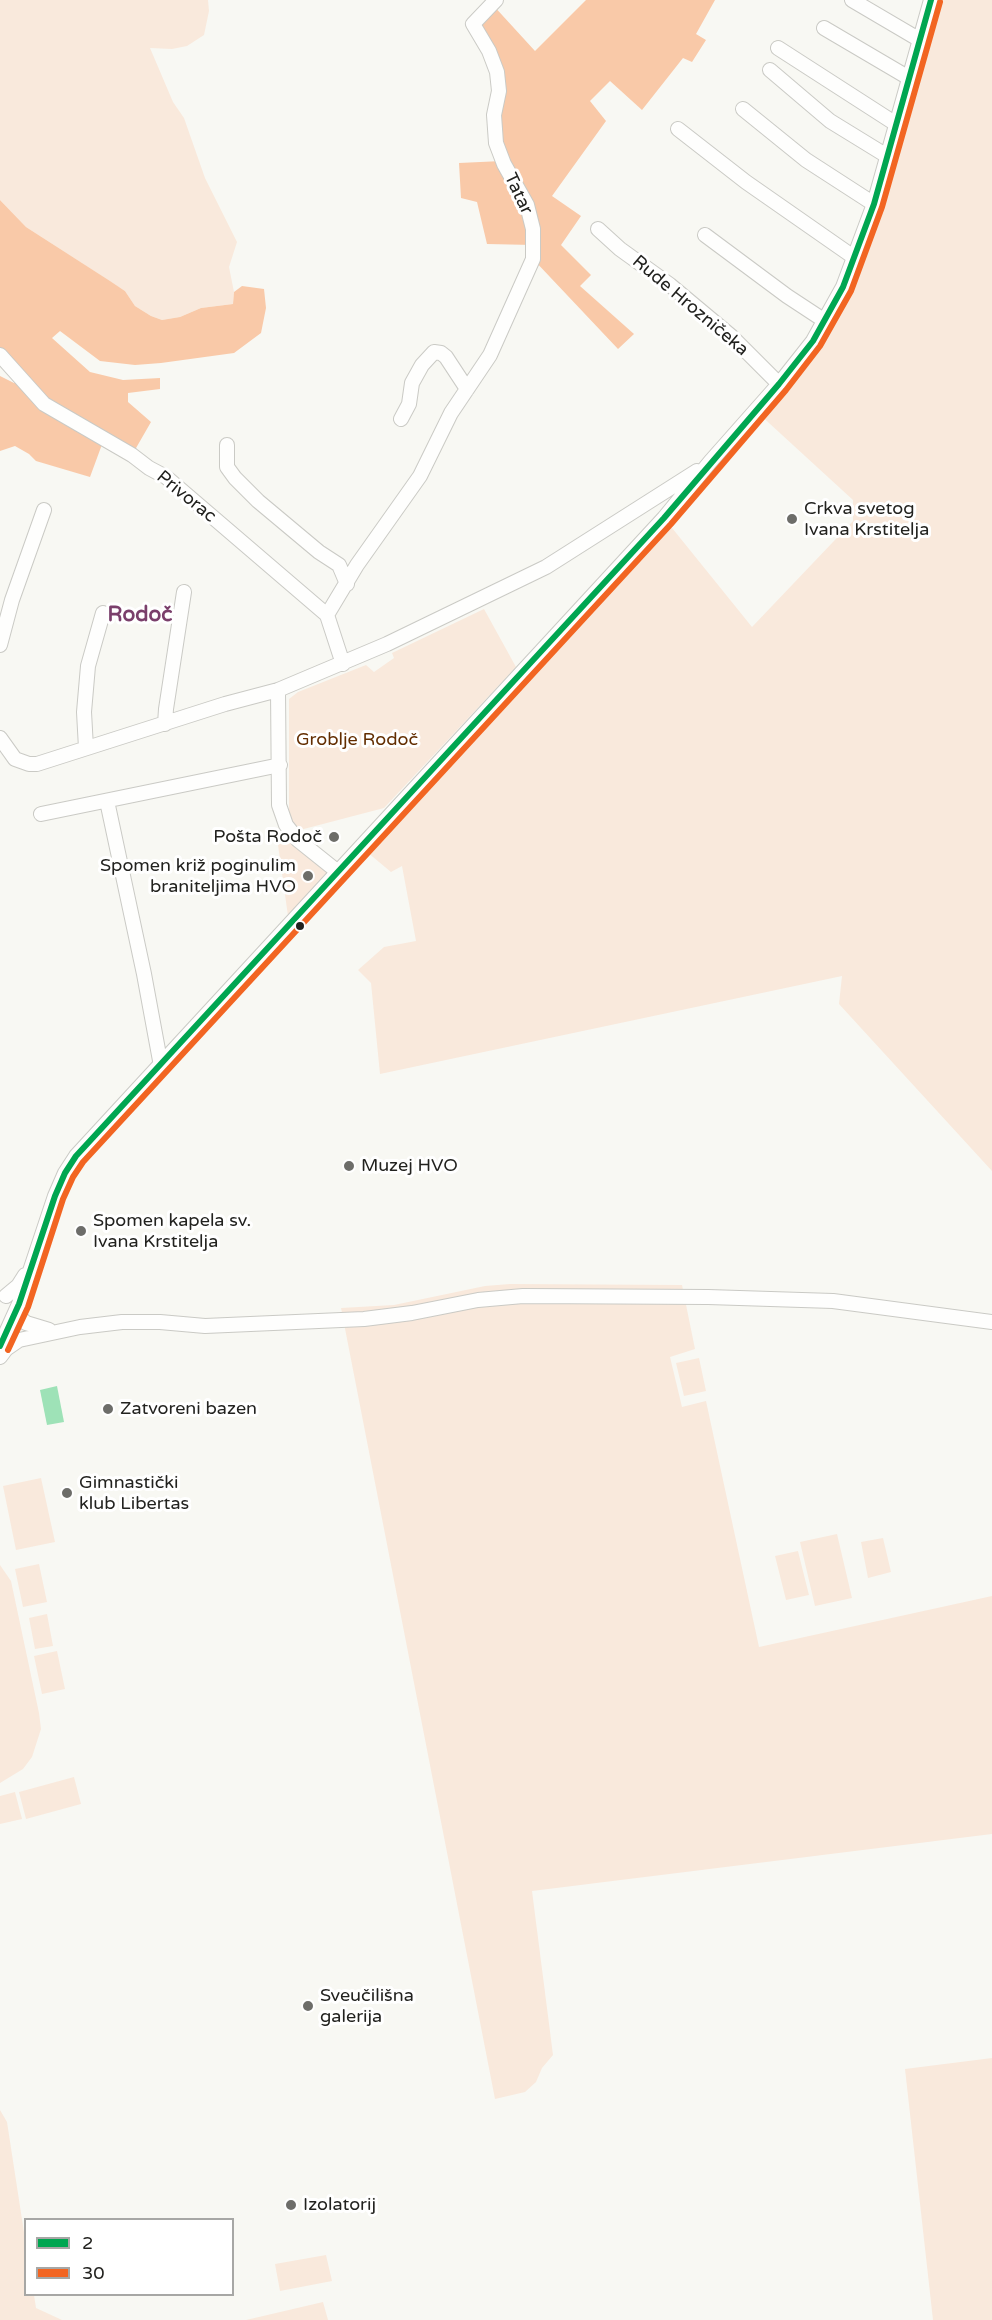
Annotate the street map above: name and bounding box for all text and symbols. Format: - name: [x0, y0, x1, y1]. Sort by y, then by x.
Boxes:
- street label: Tatar: [499, 170, 537, 218]
- street label: Rude Hrozničeka: [628, 251, 752, 361]
- street label: Privorac: [152, 466, 220, 528]
- place label: Crkva svetog Ivana Krstitelja: [804, 498, 929, 540]
- marker: Crkva svetog Ivana Krstitelja: [785, 512, 799, 526]
- district label: Rodoč: [108, 602, 172, 628]
- park label: Groblje Rodoč: [296, 729, 418, 751]
- place label: Pošta Rodoč: [213, 826, 322, 848]
- marker: Pošta Rodoč: [327, 830, 341, 844]
- place label: Spomen križ poginulim braniteljima HVO: [100, 855, 296, 898]
- marker: Spomen križ poginulim braniteljima HVO: [301, 869, 315, 883]
- unlabelled marker: [294, 920, 306, 932]
- place label: Muzej HVO: [361, 1155, 458, 1177]
- marker: Muzej HVO: [342, 1159, 356, 1173]
- place label: Spomen kapela sv. Ivana Krstitelja: [93, 1210, 251, 1252]
- marker: Spomen kapela sv. Ivana Krstitelja: [74, 1224, 88, 1238]
- place label: Zatvoreni bazen: [120, 1398, 257, 1420]
- marker: Zatvoreni bazen: [101, 1402, 115, 1416]
- place label: Gimnastički klub Libertas: [79, 1472, 189, 1514]
- marker: Gimnastički klub Libertas: [60, 1486, 74, 1500]
- place label: Sveučilišna galerija: [320, 1985, 414, 2028]
- marker: Sveučilišna galerija: [301, 1999, 315, 2013]
- place label: Izolatorij: [303, 2194, 376, 2216]
- marker: Izolatorij: [284, 2198, 298, 2212]
- legend: [24, 2218, 234, 2296]
- text: 2: [82, 2232, 93, 2254]
- text: 30: [82, 2262, 105, 2284]

